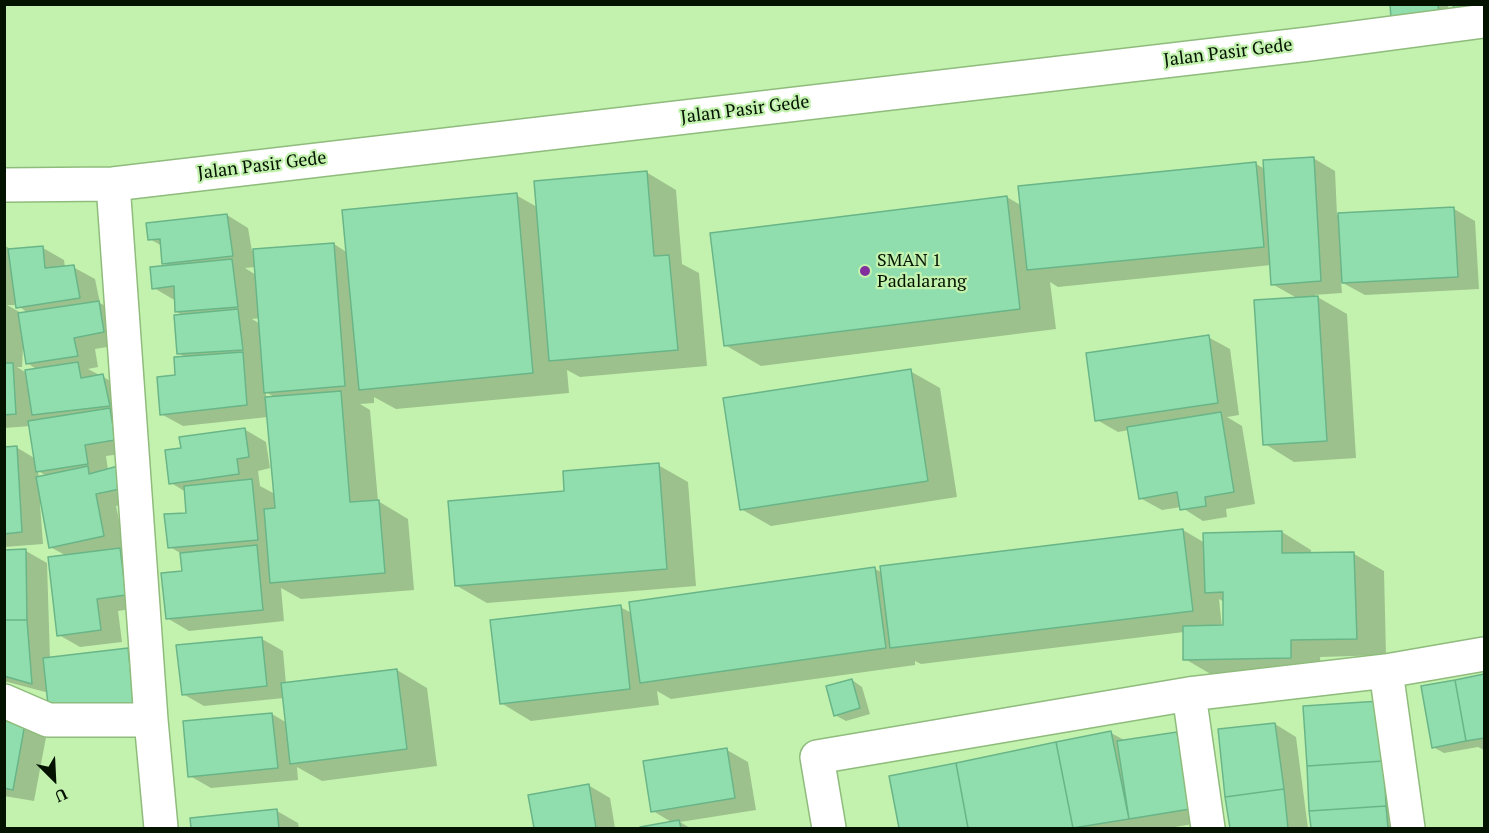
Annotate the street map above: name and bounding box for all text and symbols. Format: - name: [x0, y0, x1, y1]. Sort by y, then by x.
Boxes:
- street label: Jalan Pasir Gede: [1162, 34, 1294, 72]
- street label: Jalan Pasir Gede: [679, 91, 811, 129]
- street label: Jalan Pasir Gede: [196, 147, 328, 185]
- place label: SMAN 1 Padalarang: [877, 250, 967, 292]
- marker: SMAN 1 Padalarang: [858, 264, 872, 278]
- north arrow: [24, 749, 84, 809]
- text: U: [52, 783, 71, 808]

